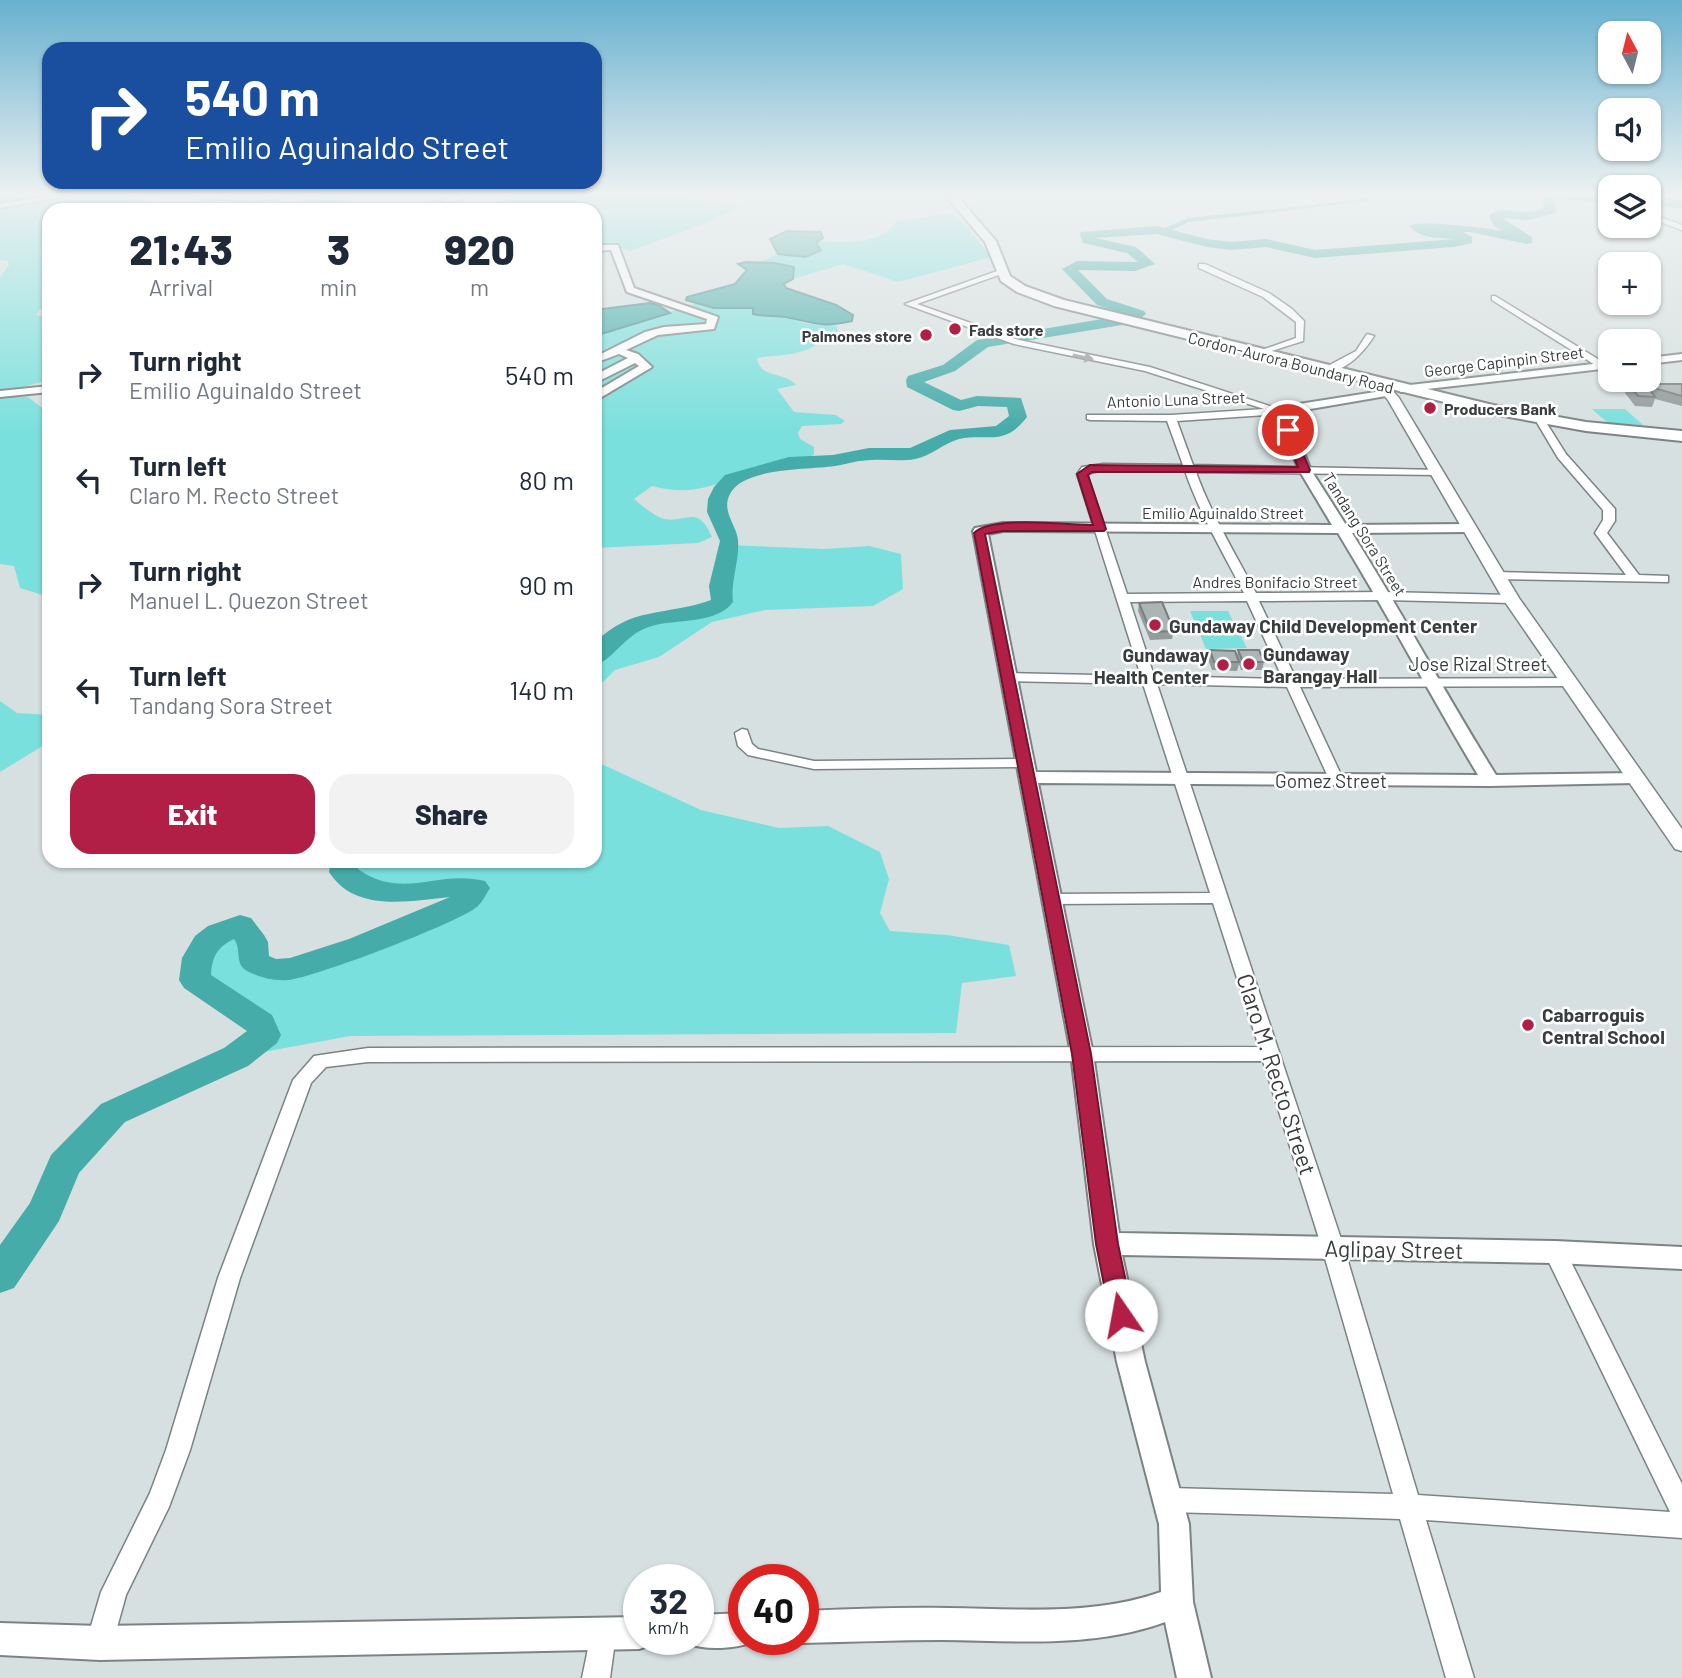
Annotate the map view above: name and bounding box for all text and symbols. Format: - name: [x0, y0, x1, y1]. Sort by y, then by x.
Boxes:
- north arrow: [1598, 21, 1661, 84]
- map controls: [1598, 21, 1661, 392]
- text: 540 m: [185, 67, 320, 126]
- icon: right: [70, 70, 161, 161]
- button: sound: [1598, 98, 1661, 161]
- text: Emilio Aguinaldo Street: [185, 127, 509, 165]
- button: layers: [1598, 175, 1661, 238]
- text: 21:43: [129, 223, 233, 273]
- text: 3: [327, 223, 350, 273]
- text: 920: [444, 223, 515, 273]
- button: +: [1598, 252, 1661, 315]
- text: Arrival: [149, 273, 213, 301]
- text: min: [320, 273, 357, 301]
- text: m: [470, 273, 489, 301]
- place label: Fads store: [969, 320, 1044, 339]
- marker: Fads store: [947, 321, 963, 337]
- place label: Palmones store: [802, 326, 912, 345]
- marker: Palmones store: [918, 327, 934, 343]
- street label: Cordon-Aurora Boundary Road: [1186, 327, 1396, 397]
- button: −: [1598, 329, 1661, 392]
- street label: George Capinpin Street: [1423, 342, 1585, 380]
- text: Turn right: [129, 345, 242, 376]
- one-way arrow: [1072, 352, 1094, 363]
- icon: right: [70, 356, 108, 394]
- text: 540 m: [505, 359, 574, 390]
- text: Emilio Aguinaldo Street: [129, 376, 362, 404]
- street label: Antonio Luna Street: [1106, 387, 1246, 411]
- place label: Producers Bank: [1444, 399, 1557, 418]
- pin: [1258, 400, 1318, 460]
- marker: Producers Bank: [1422, 400, 1438, 416]
- icon: arrive: [1269, 411, 1307, 449]
- text: Turn left: [129, 450, 227, 481]
- icon: left: [70, 461, 108, 499]
- text: 80 m: [519, 464, 574, 495]
- street label: Tandang Sora Street: [1319, 469, 1411, 599]
- text: Claro M. Recto Street: [129, 481, 339, 509]
- street label: Emilio Aguinaldo Street: [1142, 503, 1304, 522]
- text: Turn right: [129, 555, 242, 586]
- icon: right: [70, 566, 108, 604]
- text: 90 m: [519, 569, 574, 600]
- street label: Andres Bonifacio Street: [1192, 572, 1358, 591]
- text: Manuel L. Quezon Street: [129, 586, 369, 614]
- place label: Gundaway Child Development Center: [1169, 614, 1478, 637]
- marker: Gundaway Child Development Center: [1147, 617, 1163, 633]
- place label: Gundaway Barangay Hall: [1263, 642, 1377, 687]
- place label: Gundaway Health Center: [1094, 643, 1210, 688]
- street label: Jose Rizal Street: [1408, 652, 1548, 675]
- marker: Gundaway Barangay Hall: [1241, 656, 1257, 672]
- marker: Gundaway Health Center: [1215, 657, 1231, 673]
- text: Turn left: [129, 660, 227, 691]
- icon: left: [70, 671, 108, 709]
- text: 140 m: [509, 674, 574, 705]
- text: Tandang Sora Street: [129, 691, 333, 719]
- street label: Gomez Street: [1275, 769, 1387, 792]
- button: Exit: [70, 774, 315, 854]
- button: Share: [329, 774, 574, 854]
- street label: Claro M. Recto Street: [1231, 970, 1323, 1178]
- place label: Cabarroguis Central School: [1542, 1003, 1665, 1048]
- marker: Cabarroguis Central School: [1520, 1017, 1536, 1033]
- street label: Aglipay Street: [1324, 1234, 1464, 1264]
- position arrow: [1084, 1278, 1158, 1352]
- speed limit sign: 40: [728, 1564, 819, 1655]
- text: 32: [649, 1579, 688, 1621]
- text: km/h: [648, 1616, 689, 1638]

